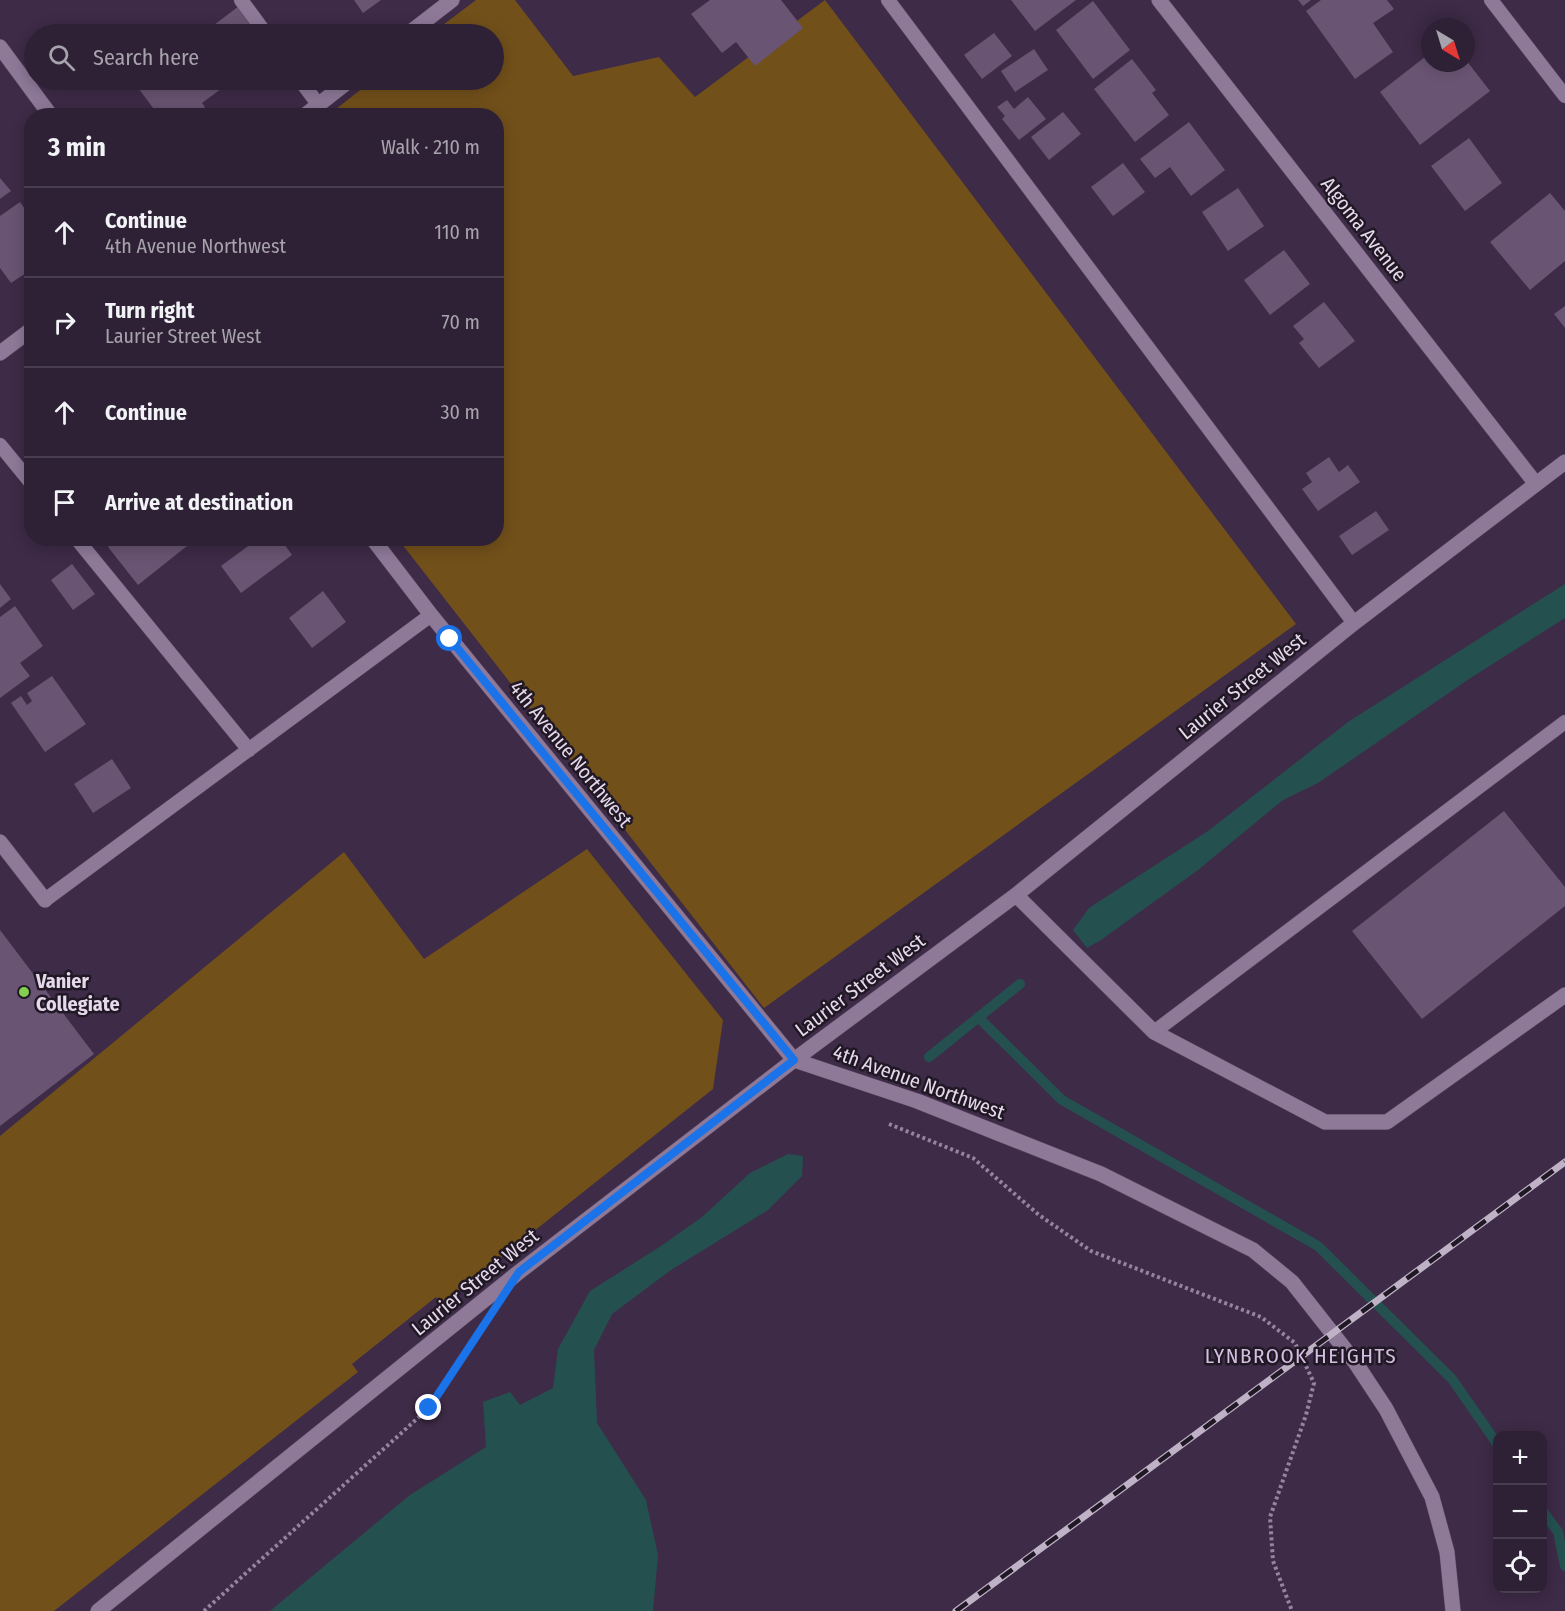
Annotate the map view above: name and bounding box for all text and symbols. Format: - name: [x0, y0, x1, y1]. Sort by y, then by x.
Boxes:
- north arrow: [1421, 18, 1475, 72]
- search box: [24, 24, 504, 90]
- icon: search: [45, 41, 78, 74]
- text: Search here: [93, 44, 199, 71]
- text: 3 min: [48, 132, 106, 163]
- text: Walk · 210 m: [381, 135, 480, 159]
- street label: Algoma Avenue: [1316, 172, 1412, 286]
- text: Continue: [105, 207, 187, 234]
- icon: ahead: [48, 216, 81, 249]
- text: 110 m: [434, 220, 480, 244]
- text: 4th Avenue Northwest: [105, 234, 286, 258]
- text: Turn right: [105, 297, 194, 324]
- icon: right: [48, 306, 81, 339]
- text: 70 m: [442, 310, 480, 334]
- text: Laurier Street West: [105, 324, 261, 348]
- icon: ahead: [48, 396, 81, 429]
- text: Continue: [105, 399, 187, 426]
- text: 30 m: [440, 400, 480, 424]
- icon: arrive: [48, 486, 81, 519]
- text: Arrive at destination: [105, 489, 293, 516]
- route start: [436, 625, 462, 651]
- street label: Laurier Street West: [1174, 627, 1311, 744]
- street label: 4th Avenue Northwest: [505, 676, 638, 832]
- street label: Laurier Street West: [790, 928, 930, 1042]
- place label: Vanier Collegiate: [35, 969, 120, 1016]
- marker: Vanier Collegiate: [17, 985, 31, 999]
- street label: 4th Avenue Northwest: [830, 1040, 1009, 1124]
- street label: Laurier Street West: [407, 1223, 544, 1340]
- district label: LYNBROOK HEIGHTS: [1205, 1343, 1397, 1369]
- route end: [415, 1394, 441, 1420]
- map controls: [1493, 1431, 1547, 1593]
- button: +: [1493, 1431, 1547, 1485]
- button: −: [1493, 1485, 1547, 1539]
- button: locate: [1493, 1539, 1547, 1593]

